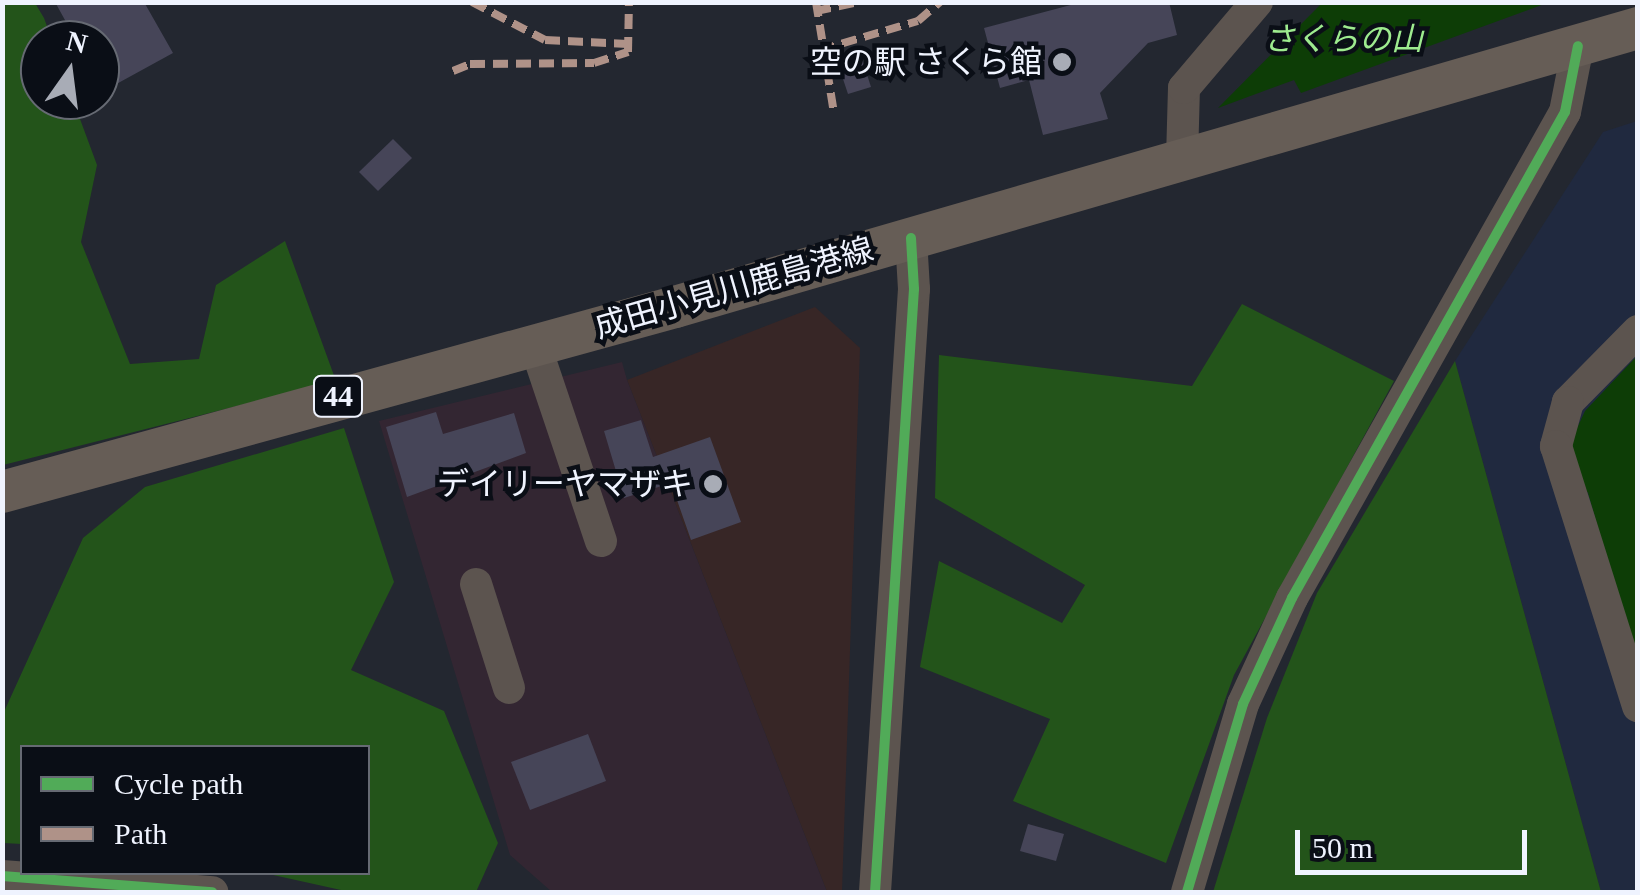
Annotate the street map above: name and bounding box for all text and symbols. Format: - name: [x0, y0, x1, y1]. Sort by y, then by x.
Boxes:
- north arrow: [20, 20, 120, 120]
- park label: さくらの山: [1263, 20, 1423, 58]
- text: N: [63, 25, 90, 60]
- place label: 空の駅 さくら館: [810, 43, 1042, 81]
- marker: 空の駅 さくら館: [1051, 51, 1073, 73]
- street label: 成田小見川鹿島港線: [590, 230, 878, 346]
- road number: 44: [313, 371, 363, 421]
- place label: デイリーヤマザキ: [437, 465, 693, 503]
- marker: デイリーヤマザキ: [702, 473, 724, 495]
- legend: [20, 745, 370, 875]
- text: Cycle path: [114, 767, 243, 800]
- scale bar: [1300, 810, 1532, 872]
- text: Path: [114, 817, 167, 850]
- text: 50 m: [1312, 831, 1373, 864]

